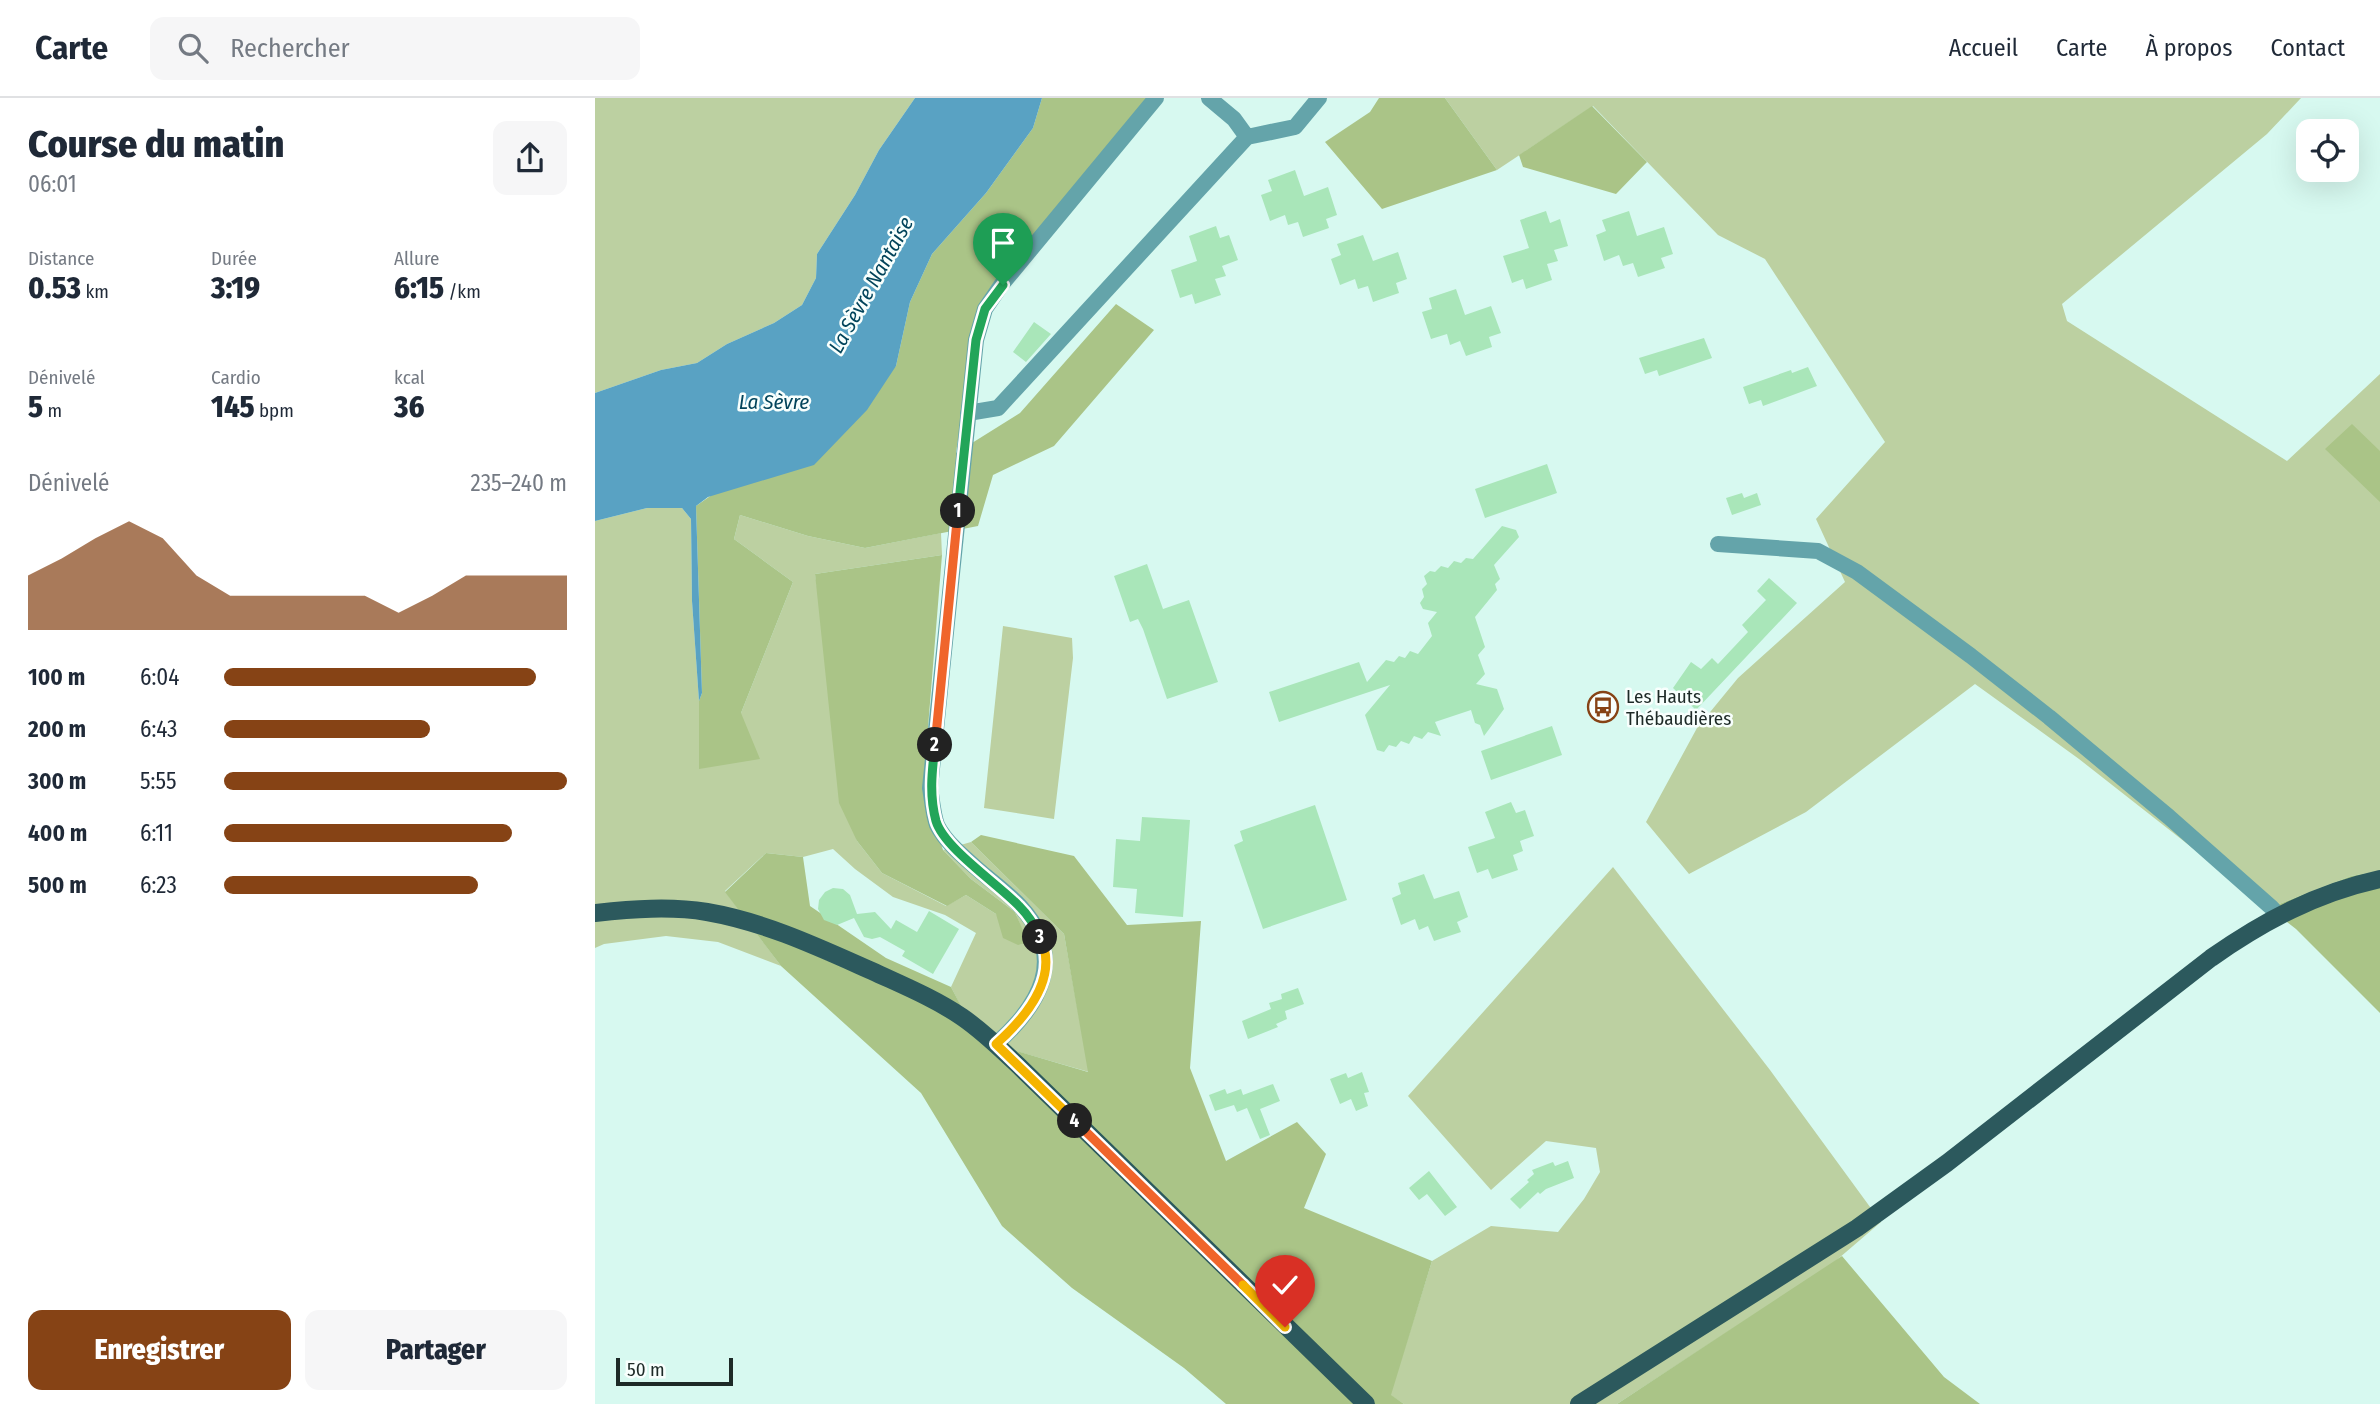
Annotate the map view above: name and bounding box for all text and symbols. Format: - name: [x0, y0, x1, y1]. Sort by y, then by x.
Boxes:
- search box: [150, 17, 640, 80]
- text: Carte: [35, 28, 108, 68]
- icon: search: [174, 29, 212, 67]
- text: Rechercher: [230, 33, 350, 64]
- text: Accueil: [1949, 34, 2018, 62]
- text: Carte: [2056, 34, 2107, 62]
- text: À propos: [2145, 34, 2232, 62]
- text: Contact: [2270, 34, 2345, 62]
- map controls: [2296, 119, 2359, 182]
- button: locate: [2296, 119, 2359, 182]
- text: Course du matin: [28, 121, 284, 167]
- button: share: [493, 121, 567, 195]
- text: 06:01: [28, 170, 77, 198]
- water label: La Sèvre Nantaise: [823, 212, 919, 358]
- pin: [973, 213, 1033, 285]
- icon: arrive: [984, 224, 1022, 262]
- text: Distance: [28, 247, 95, 270]
- text: Durée: [211, 247, 257, 270]
- text: Allure: [394, 247, 439, 270]
- text: 0.53: [28, 270, 81, 306]
- text: 3:19: [211, 270, 260, 306]
- text: 6:15: [394, 270, 444, 306]
- text: km: [81, 280, 109, 303]
- text: /km: [444, 280, 481, 303]
- text: Dénivelé: [28, 366, 95, 389]
- text: Cardio: [211, 366, 261, 389]
- text: kcal: [394, 366, 425, 389]
- text: 5: [28, 389, 43, 425]
- text: 145: [211, 389, 254, 425]
- text: 36: [394, 389, 424, 425]
- water label: La Sèvre: [739, 389, 809, 415]
- text: m: [43, 399, 62, 422]
- text: bpm: [254, 399, 294, 422]
- text: Dénivelé: [28, 469, 109, 497]
- text: 235–240 m: [471, 469, 567, 497]
- pin: 1: [941, 494, 975, 528]
- text: 1: [953, 499, 962, 522]
- text: 100 m: [28, 663, 85, 691]
- text: 6:04: [140, 663, 179, 691]
- place label: Les Hauts Thébaudières: [1626, 685, 1731, 730]
- bus stop icon: Les Hauts Thébaudières: [1586, 690, 1620, 724]
- text: 200 m: [28, 715, 86, 743]
- text: 6:43: [140, 715, 177, 743]
- pin: 2: [917, 728, 953, 762]
- text: 2: [930, 733, 939, 756]
- text: 300 m: [28, 767, 86, 795]
- text: 5:55: [140, 767, 177, 795]
- text: 400 m: [28, 819, 87, 847]
- text: 6:11: [140, 819, 173, 847]
- text: 500 m: [28, 871, 87, 899]
- text: 6:23: [140, 871, 177, 899]
- pin: 3: [1023, 920, 1057, 954]
- text: 3: [1035, 925, 1044, 948]
- pin: 4: [1057, 1104, 1093, 1138]
- text: 4: [1070, 1109, 1079, 1132]
- pin: [1255, 1255, 1315, 1327]
- icon: check: [1266, 1266, 1304, 1304]
- button: Enregistrer: [28, 1310, 291, 1390]
- button: Partager: [305, 1310, 567, 1390]
- scale bar: [616, 1355, 733, 1387]
- text: 50 m: [627, 1358, 665, 1381]

